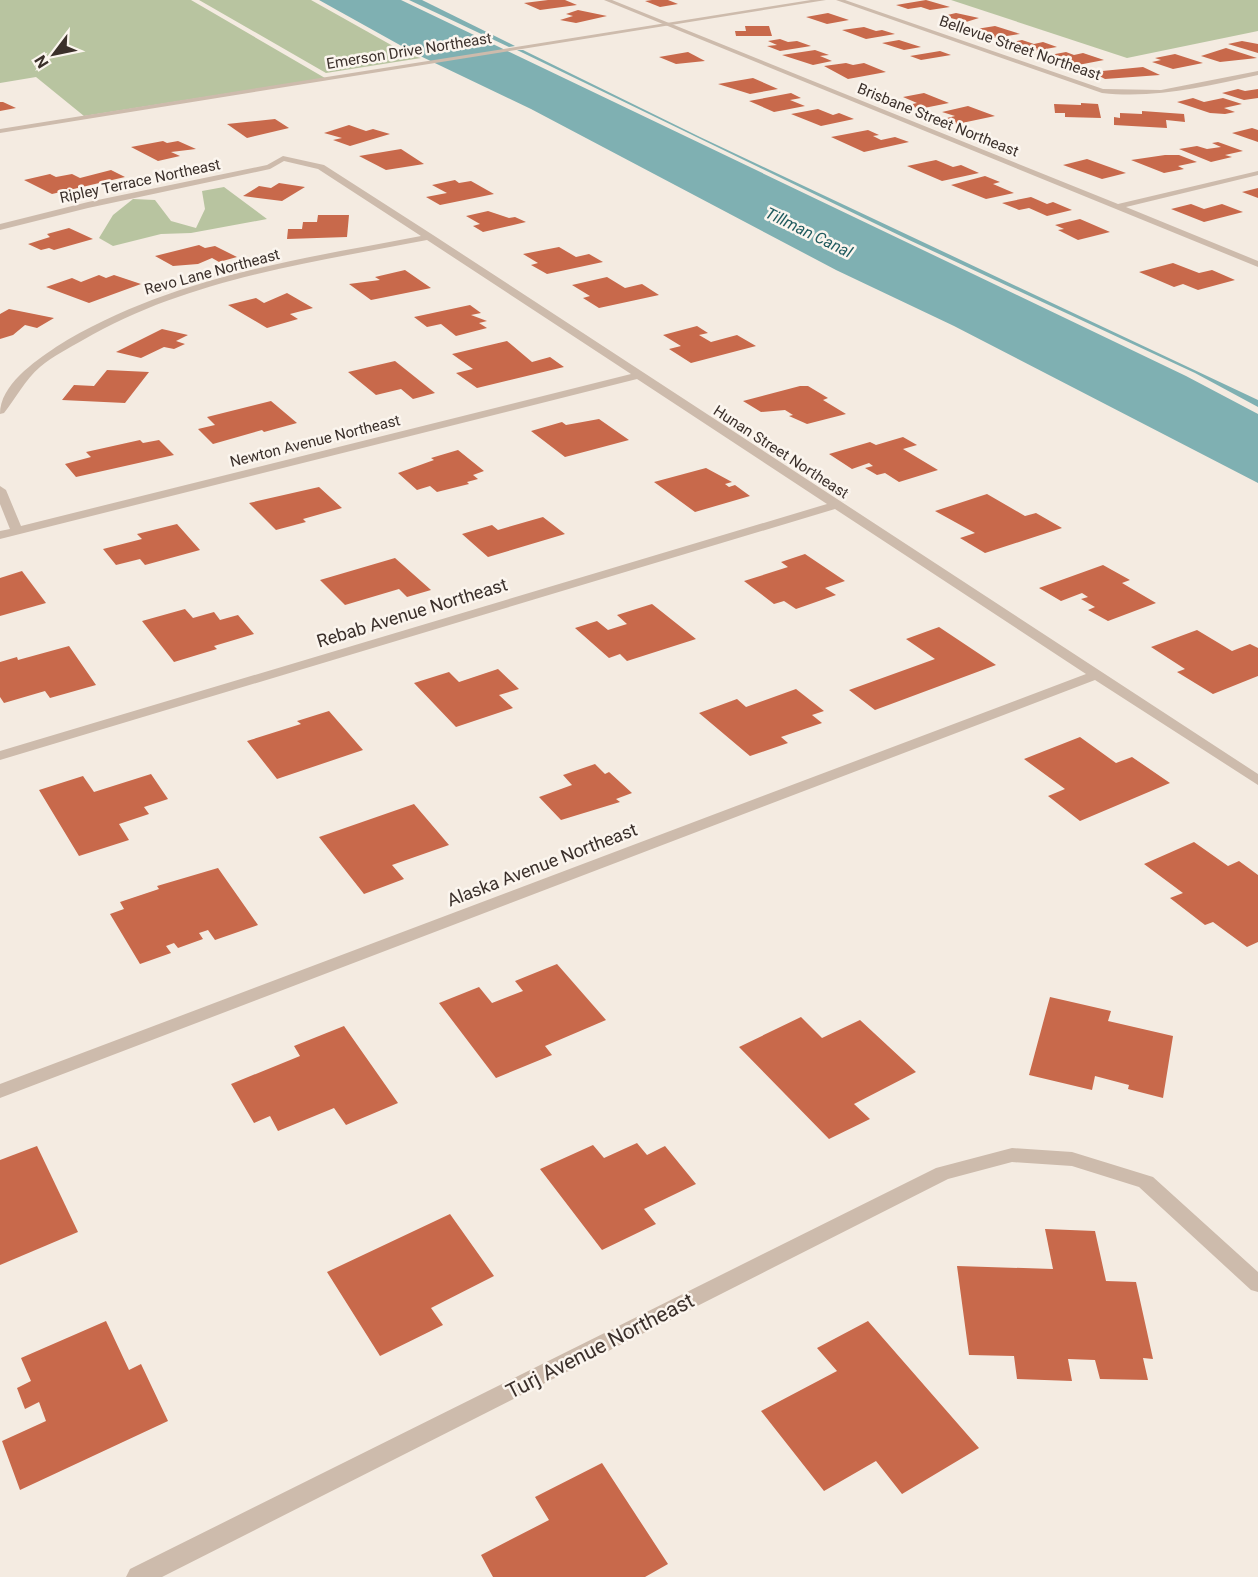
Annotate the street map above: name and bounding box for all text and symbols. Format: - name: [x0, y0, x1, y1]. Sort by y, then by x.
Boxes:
- street label: Bellevue Street Northeast: [937, 12, 1103, 84]
- north arrow: [24, 24, 84, 84]
- street label: Emerson Drive Northeast: [325, 29, 493, 73]
- text: N: [31, 52, 53, 72]
- street label: Brisbane Street Northeast: [855, 79, 1021, 161]
- street label: Ripley Terrace Northeast: [58, 155, 222, 207]
- water label: Tillman Canal: [762, 203, 856, 262]
- street label: Revo Lane Northeast: [142, 245, 282, 299]
- street label: Hunan Street Northeast: [710, 402, 852, 502]
- street label: Newton Avenue Northeast: [228, 411, 402, 471]
- street label: Rebab Avenue Northeast: [314, 573, 510, 652]
- street label: Alaska Avenue Northeast: [444, 819, 640, 911]
- street label: Turj Avenue Northeast: [502, 1288, 698, 1404]

